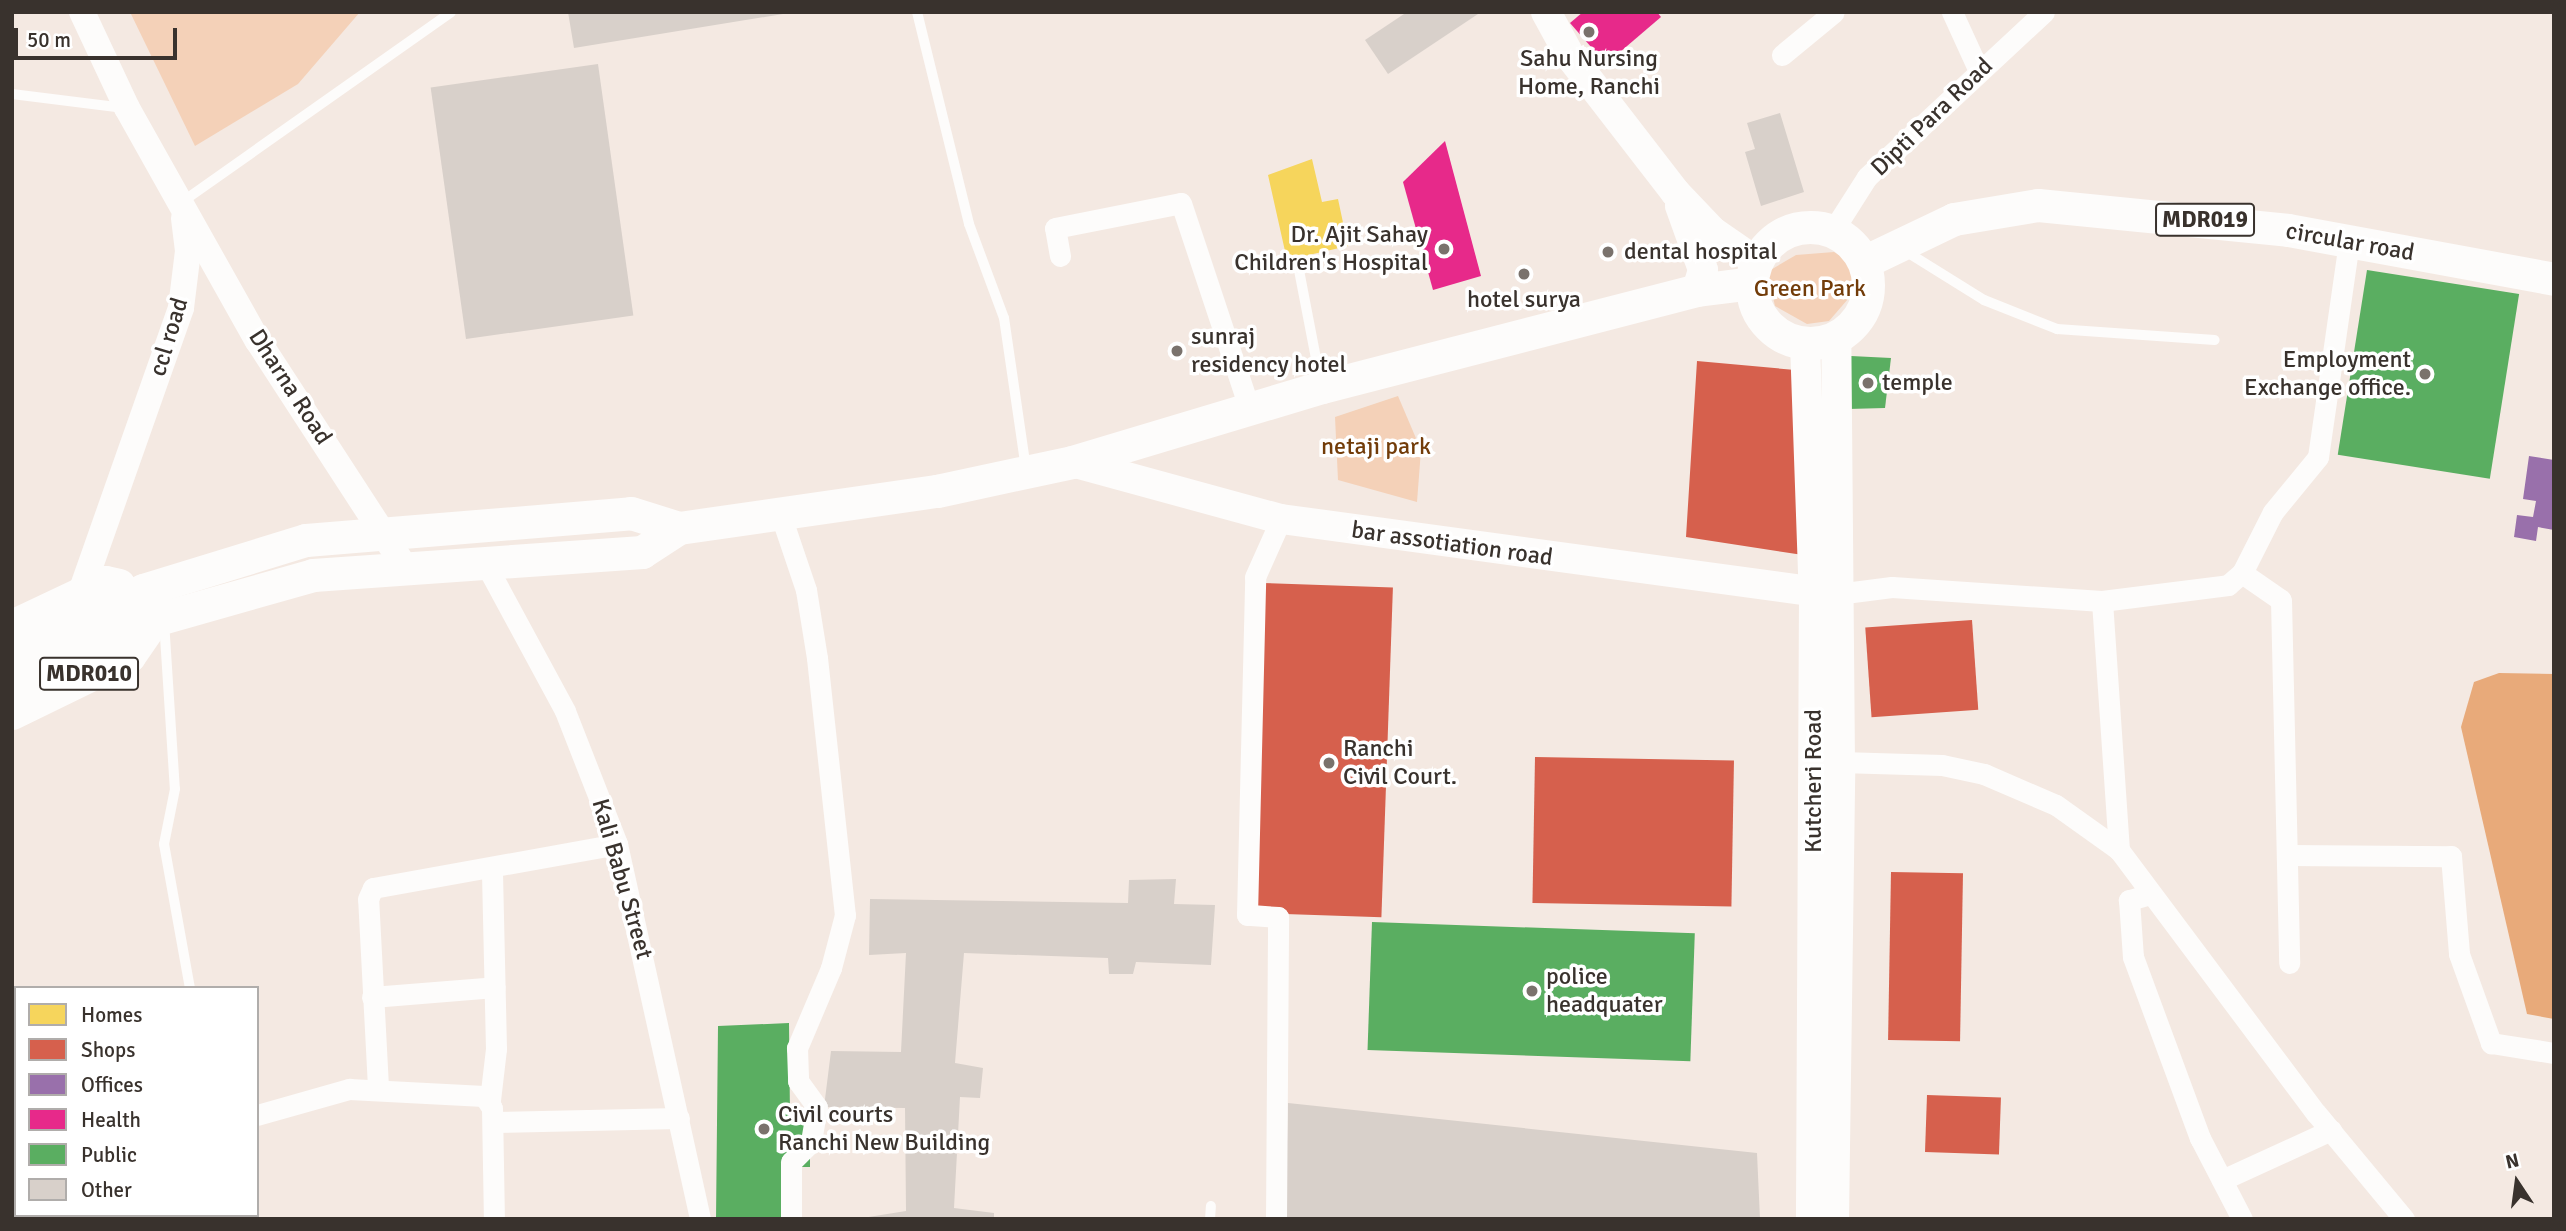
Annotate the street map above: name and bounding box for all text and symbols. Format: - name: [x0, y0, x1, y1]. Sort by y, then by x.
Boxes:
- scale bar: [18, 14, 180, 58]
- marker: Sahu Nursing Home, Ranchi: [1579, 22, 1599, 42]
- text: 50 m: [27, 27, 71, 53]
- place label: Sahu Nursing Home, Ranchi: [1518, 45, 1660, 101]
- street label: Dipti Para Road: [1865, 52, 1999, 182]
- road number: MDR019: [2154, 200, 2256, 240]
- street label: circular road: [2284, 217, 2416, 267]
- place label: Dr. Ajit Sahay Children's Hospital: [1234, 221, 1428, 277]
- place label: dental hospital: [1624, 238, 1777, 266]
- marker: Dr. Ajit Sahay Children's Hospital: [1434, 239, 1454, 259]
- marker: dental hospital: [1598, 242, 1618, 262]
- marker: hotel surya: [1516, 266, 1532, 282]
- park label: Green Park: [1754, 275, 1866, 303]
- place label: hotel surya: [1467, 286, 1581, 314]
- street label: ccl road: [143, 294, 195, 380]
- place label: sunraj residency hotel: [1191, 323, 1347, 379]
- street label: Dharna Road: [242, 324, 338, 450]
- marker: sunraj residency hotel: [1169, 343, 1185, 359]
- place label: Employment Exchange office.: [2244, 346, 2411, 402]
- marker: Employment Exchange office.: [2417, 366, 2433, 382]
- place label: temple: [1882, 369, 1953, 397]
- marker: temple: [1860, 375, 1876, 391]
- park label: netaji park: [1321, 433, 1431, 461]
- street label: bar assotiation road: [1350, 516, 1554, 572]
- road number: MDR010: [38, 654, 140, 694]
- street label: Kutcheri Road: [1800, 709, 1828, 853]
- place label: Ranchi Civil Court.: [1343, 735, 1457, 791]
- marker: Ranchi Civil Court.: [1321, 755, 1337, 771]
- street label: Kali Babu Street: [585, 795, 659, 963]
- place label: police headquater: [1546, 963, 1663, 1019]
- marker: police headquater: [1524, 983, 1540, 999]
- legend: [14, 986, 259, 1217]
- text: Homes: [81, 1002, 143, 1028]
- text: Shops: [81, 1037, 135, 1063]
- text: Offices: [81, 1072, 143, 1098]
- place label: Civil courts Ranchi New Building: [778, 1101, 990, 1157]
- text: Health: [81, 1107, 141, 1133]
- marker: Civil courts Ranchi New Building: [756, 1121, 772, 1137]
- text: Public: [81, 1142, 137, 1168]
- north arrow: [2482, 1147, 2552, 1217]
- text: N: [2503, 1148, 2521, 1175]
- text: Other: [81, 1177, 132, 1203]

